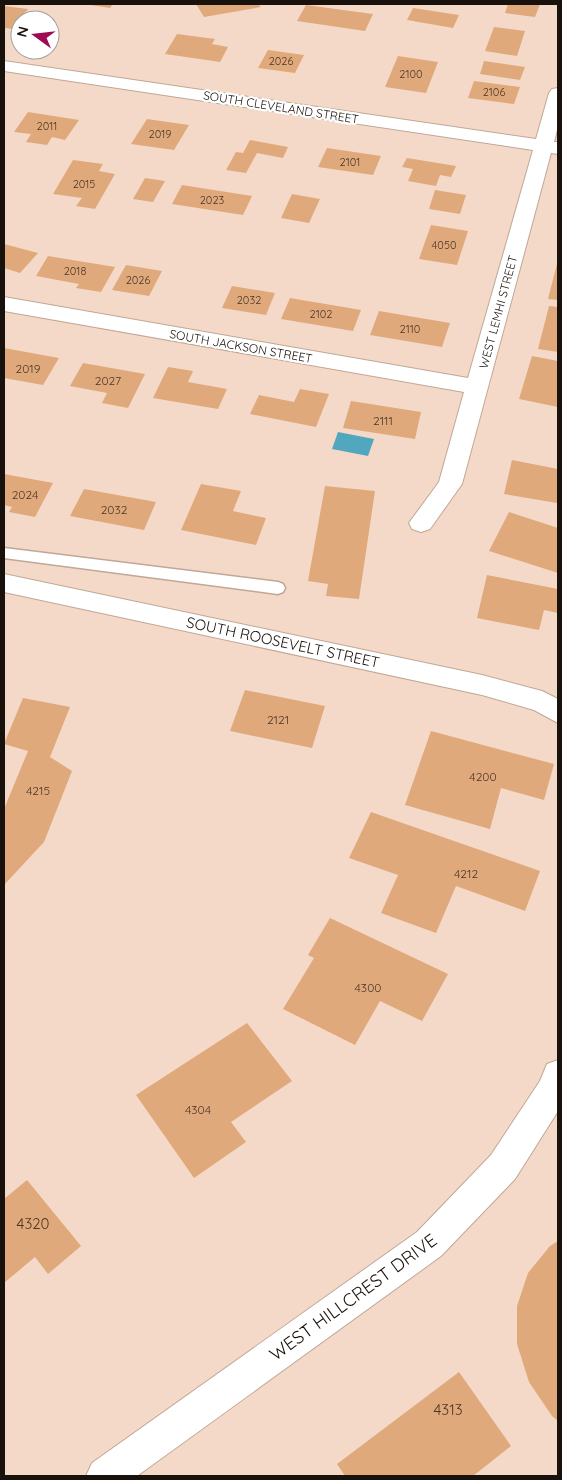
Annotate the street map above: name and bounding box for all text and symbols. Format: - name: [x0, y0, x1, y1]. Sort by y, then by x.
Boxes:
- north arrow: [10, 10, 60, 60]
- text: N: [12, 24, 32, 39]
- house number: 2026: [269, 54, 293, 68]
- house number: 2100: [399, 67, 423, 81]
- house number: 2106: [483, 85, 505, 99]
- street label: SOUTH CLEVELAND STREET: [202, 87, 360, 127]
- house number: 2011: [37, 119, 57, 133]
- house number: 2019: [149, 127, 171, 141]
- house number: 2101: [340, 155, 360, 169]
- house number: 2015: [73, 177, 95, 191]
- house number: 2023: [200, 193, 224, 207]
- house number: 4050: [432, 238, 456, 252]
- street label: WEST LEMHI STREET: [476, 254, 520, 370]
- house number: 2018: [64, 264, 86, 278]
- house number: 2026: [126, 273, 150, 287]
- house number: 2032: [237, 293, 261, 307]
- house number: 2102: [310, 307, 332, 321]
- house number: 2110: [400, 322, 420, 336]
- street label: SOUTH JACKSON STREET: [168, 326, 314, 366]
- house number: 2019: [16, 361, 41, 376]
- house number: 2027: [95, 373, 121, 388]
- house number: 2111: [373, 413, 393, 428]
- house number: 2024: [12, 487, 38, 502]
- house number: 2032: [101, 502, 128, 517]
- street label: SOUTH ROOSEVELT STREET: [185, 612, 381, 672]
- house number: 2121: [267, 712, 289, 727]
- house number: 4200: [469, 769, 497, 784]
- house number: 4215: [26, 783, 50, 798]
- house number: 4212: [454, 866, 478, 881]
- house number: 4300: [355, 980, 381, 995]
- house number: 4304: [185, 1102, 211, 1117]
- house number: 4320: [16, 1214, 50, 1233]
- street label: WEST HILLCREST DRIVE: [265, 1228, 441, 1366]
- house number: 4313: [433, 1400, 463, 1419]

